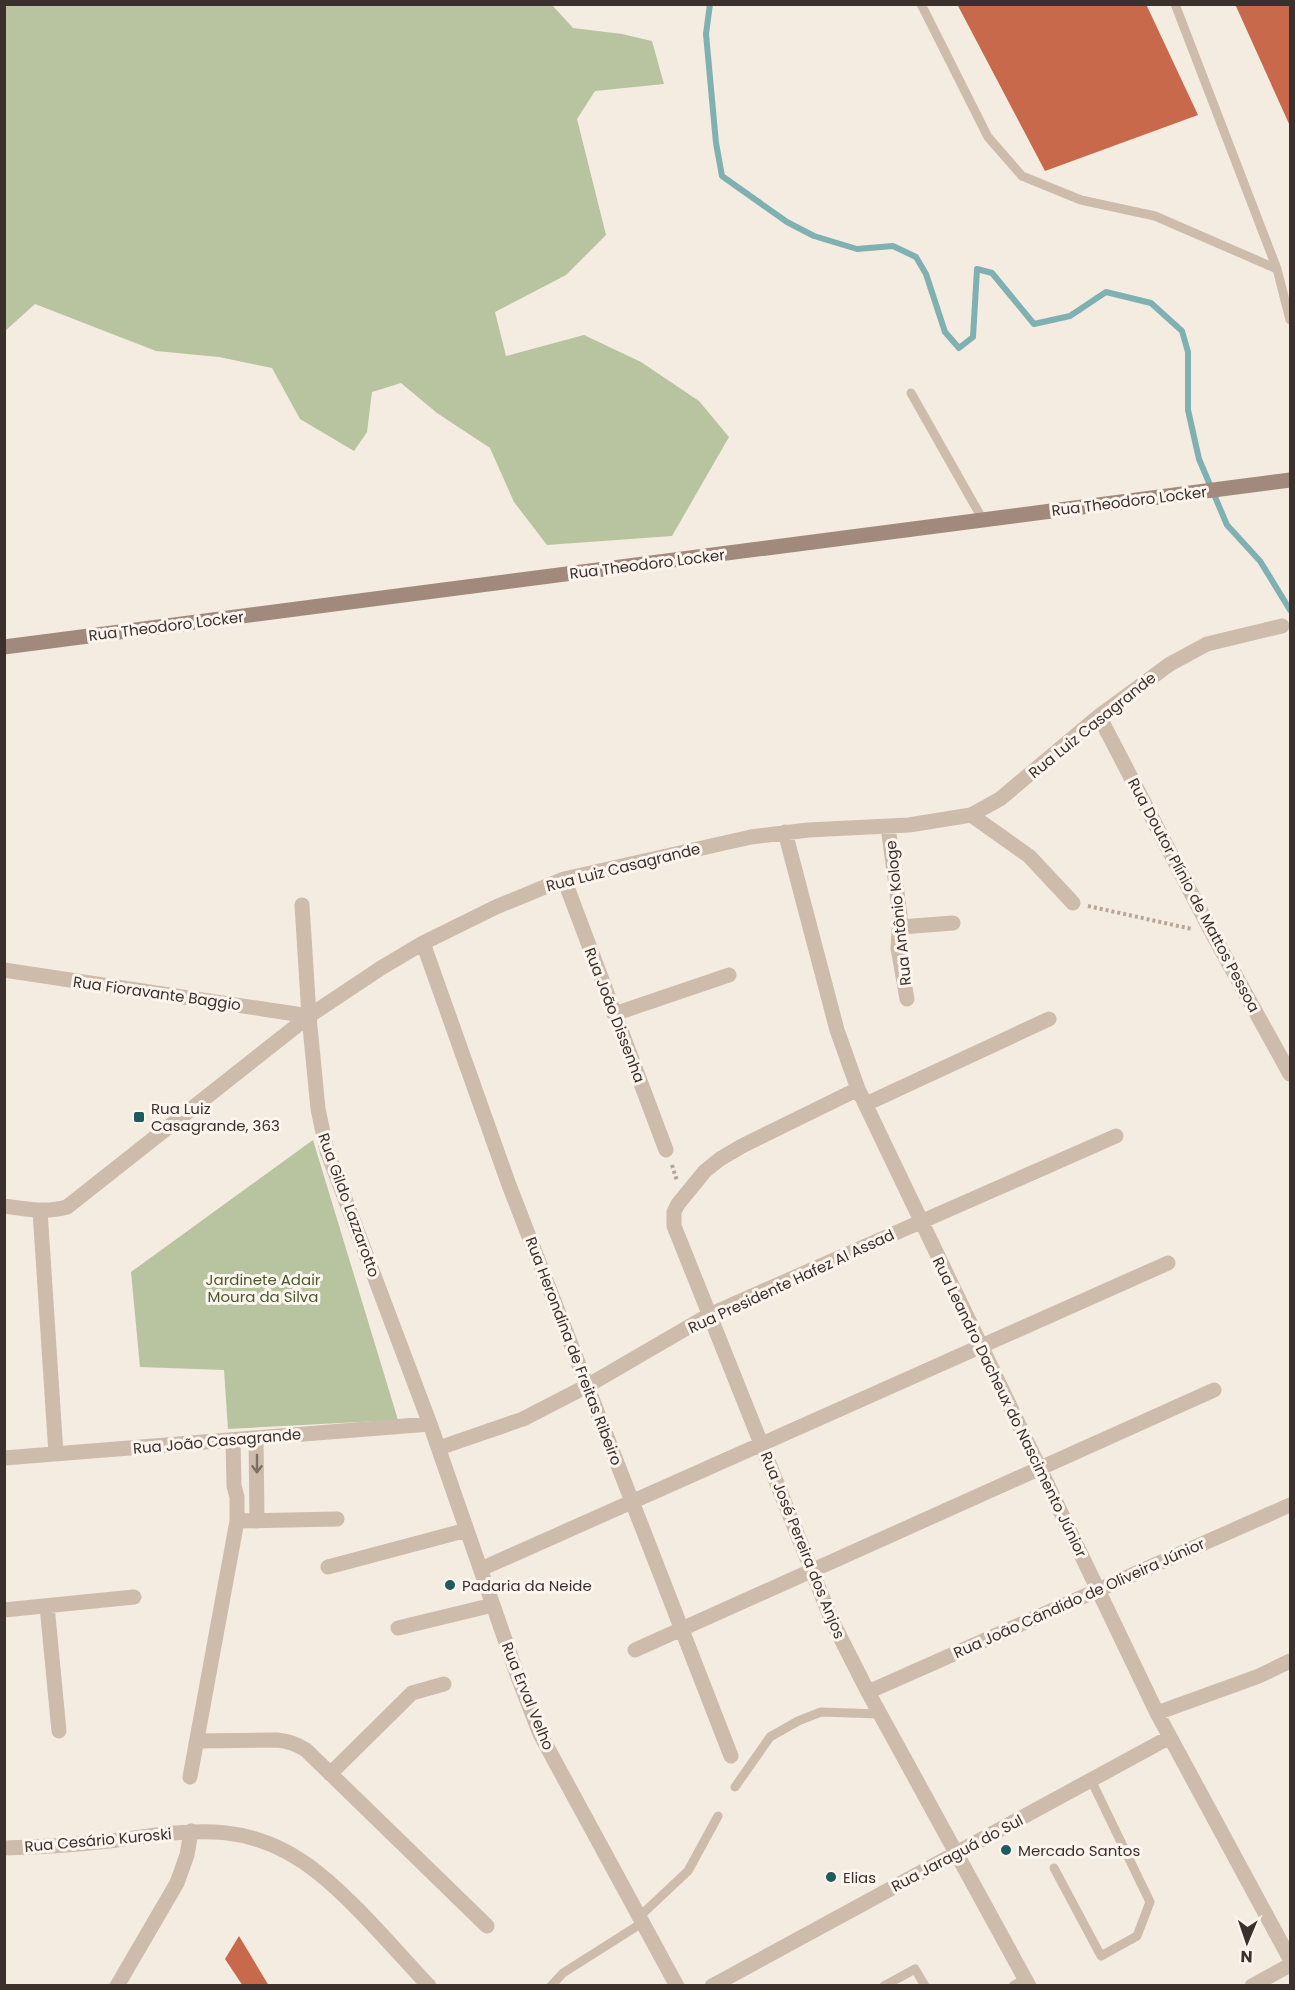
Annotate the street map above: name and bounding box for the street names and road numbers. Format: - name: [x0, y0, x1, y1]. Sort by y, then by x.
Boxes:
- street label: Rua Theodoro Locker: [1050, 481, 1208, 521]
- street label: Rua Theodoro Locker: [568, 544, 726, 584]
- street label: Rua Theodoro Locker: [87, 606, 245, 646]
- street label: Rua Luiz Casagrande: [1024, 667, 1160, 783]
- street label: Rua Doutor Plínio de Mattos Pessoa: [1123, 774, 1265, 1016]
- street label: Rua Luiz Casagrande: [544, 838, 702, 896]
- street label: Rua Antônio Kologe: [880, 839, 916, 987]
- street label: Rua João Dissenha: [580, 945, 650, 1085]
- street label: Rua Fioravante Baggio: [72, 971, 242, 1015]
- street label: Rua Gildo Lazzarotto: [313, 1130, 385, 1280]
- street label: Rua Presidente Hafez Al Assad: [685, 1224, 897, 1338]
- street label: Rua Herondina de Freitas Ribeiro: [521, 1234, 627, 1468]
- street label: Rua Leandro Dacheux do Nascimento Júnior: [928, 1253, 1092, 1561]
- street label: Rua João Casagrande: [132, 1423, 302, 1459]
- street label: Rua José Pereira dos Anjos: [756, 1448, 850, 1642]
- street label: Rua João Cândido de Oliveira Júnior: [950, 1533, 1208, 1663]
- street label: Rua Erval Velho: [497, 1639, 559, 1753]
- street label: Rua Jaraguá do Sul: [887, 1809, 1027, 1897]
- street label: Rua Cesário Kuroski: [24, 1823, 172, 1857]

